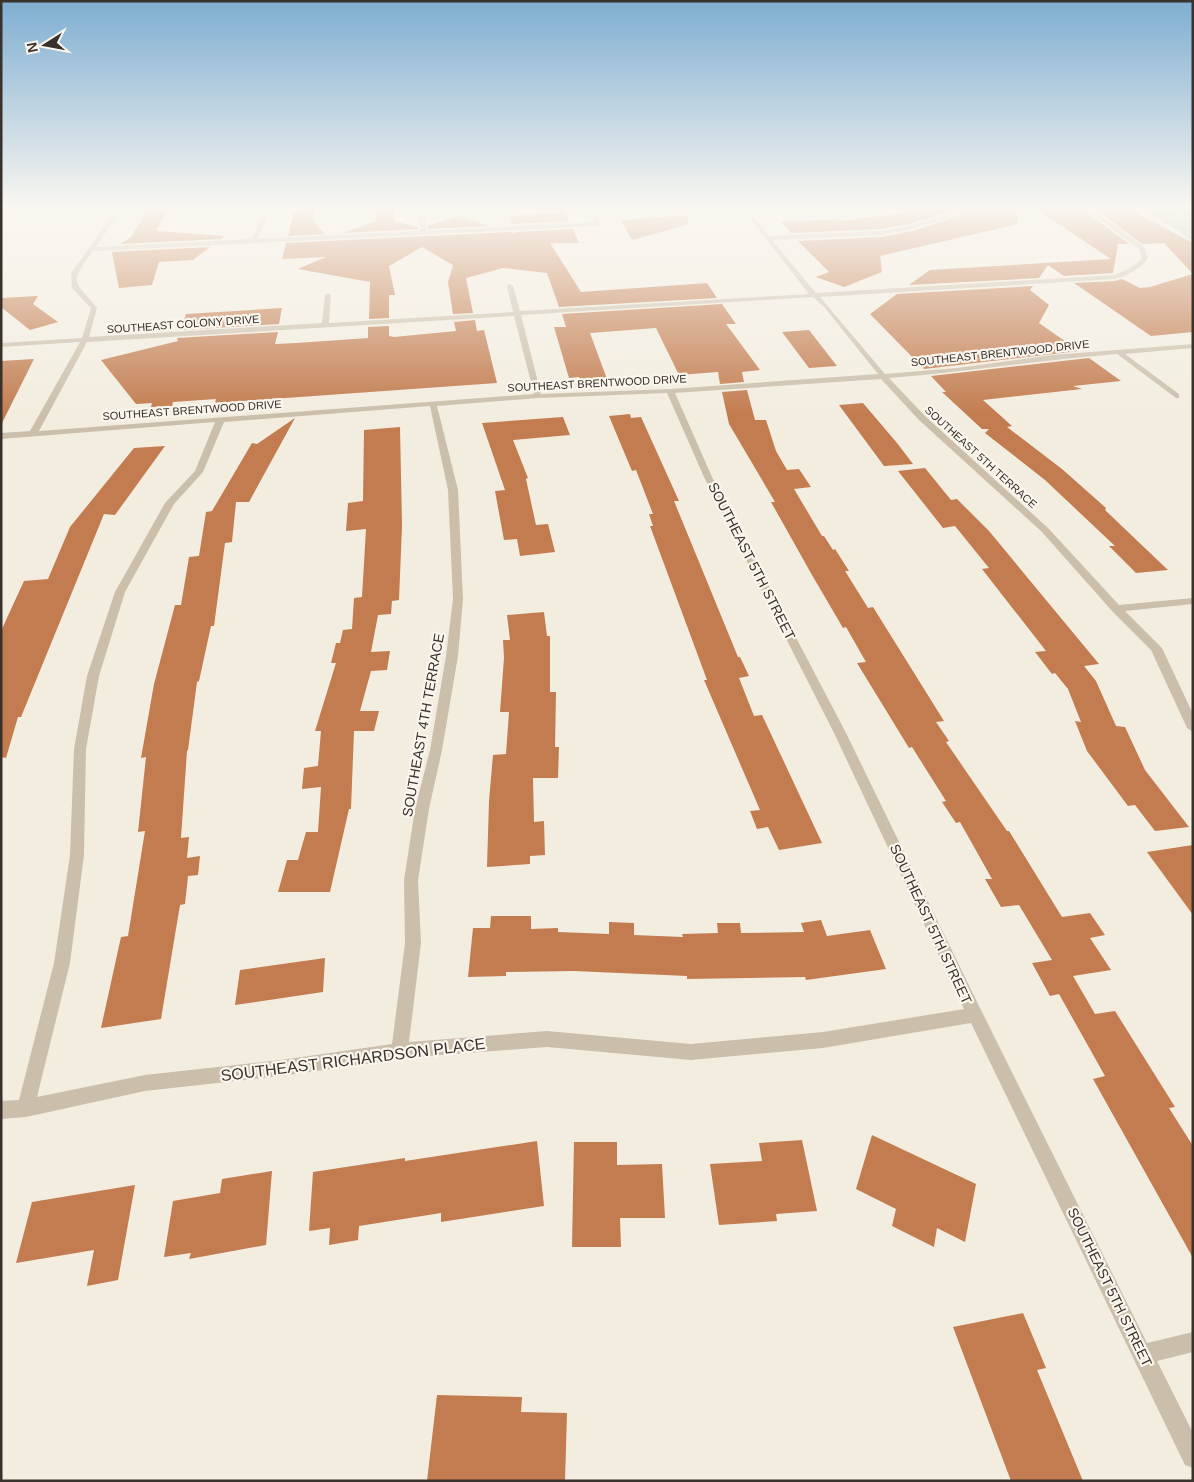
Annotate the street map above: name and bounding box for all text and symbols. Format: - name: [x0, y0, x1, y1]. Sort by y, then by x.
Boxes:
- north arrow: [20, 20, 70, 70]
- text: N: [23, 41, 41, 54]
- street label: SOUTHEAST COLONY DRIVE: [106, 313, 260, 335]
- street label: SOUTHEAST BRENTWOOD DRIVE: [910, 338, 1090, 368]
- street label: SOUTHEAST BRENTWOOD DRIVE: [507, 372, 687, 394]
- street label: SOUTHEAST BRENTWOOD DRIVE: [102, 398, 282, 422]
- street label: SOUTHEAST 5TH TERRACE: [923, 404, 1039, 510]
- street label: SOUTHEAST 5TH STREET: [705, 480, 799, 643]
- street label: SOUTHEAST 4TH TERRACE: [399, 632, 447, 818]
- street label: SOUTHEAST 5TH STREET: [887, 841, 975, 1007]
- street label: SOUTHEAST RICHARDSON PLACE: [220, 1035, 486, 1084]
- street label: SOUTHEAST 5TH STREET: [1065, 1205, 1156, 1369]

